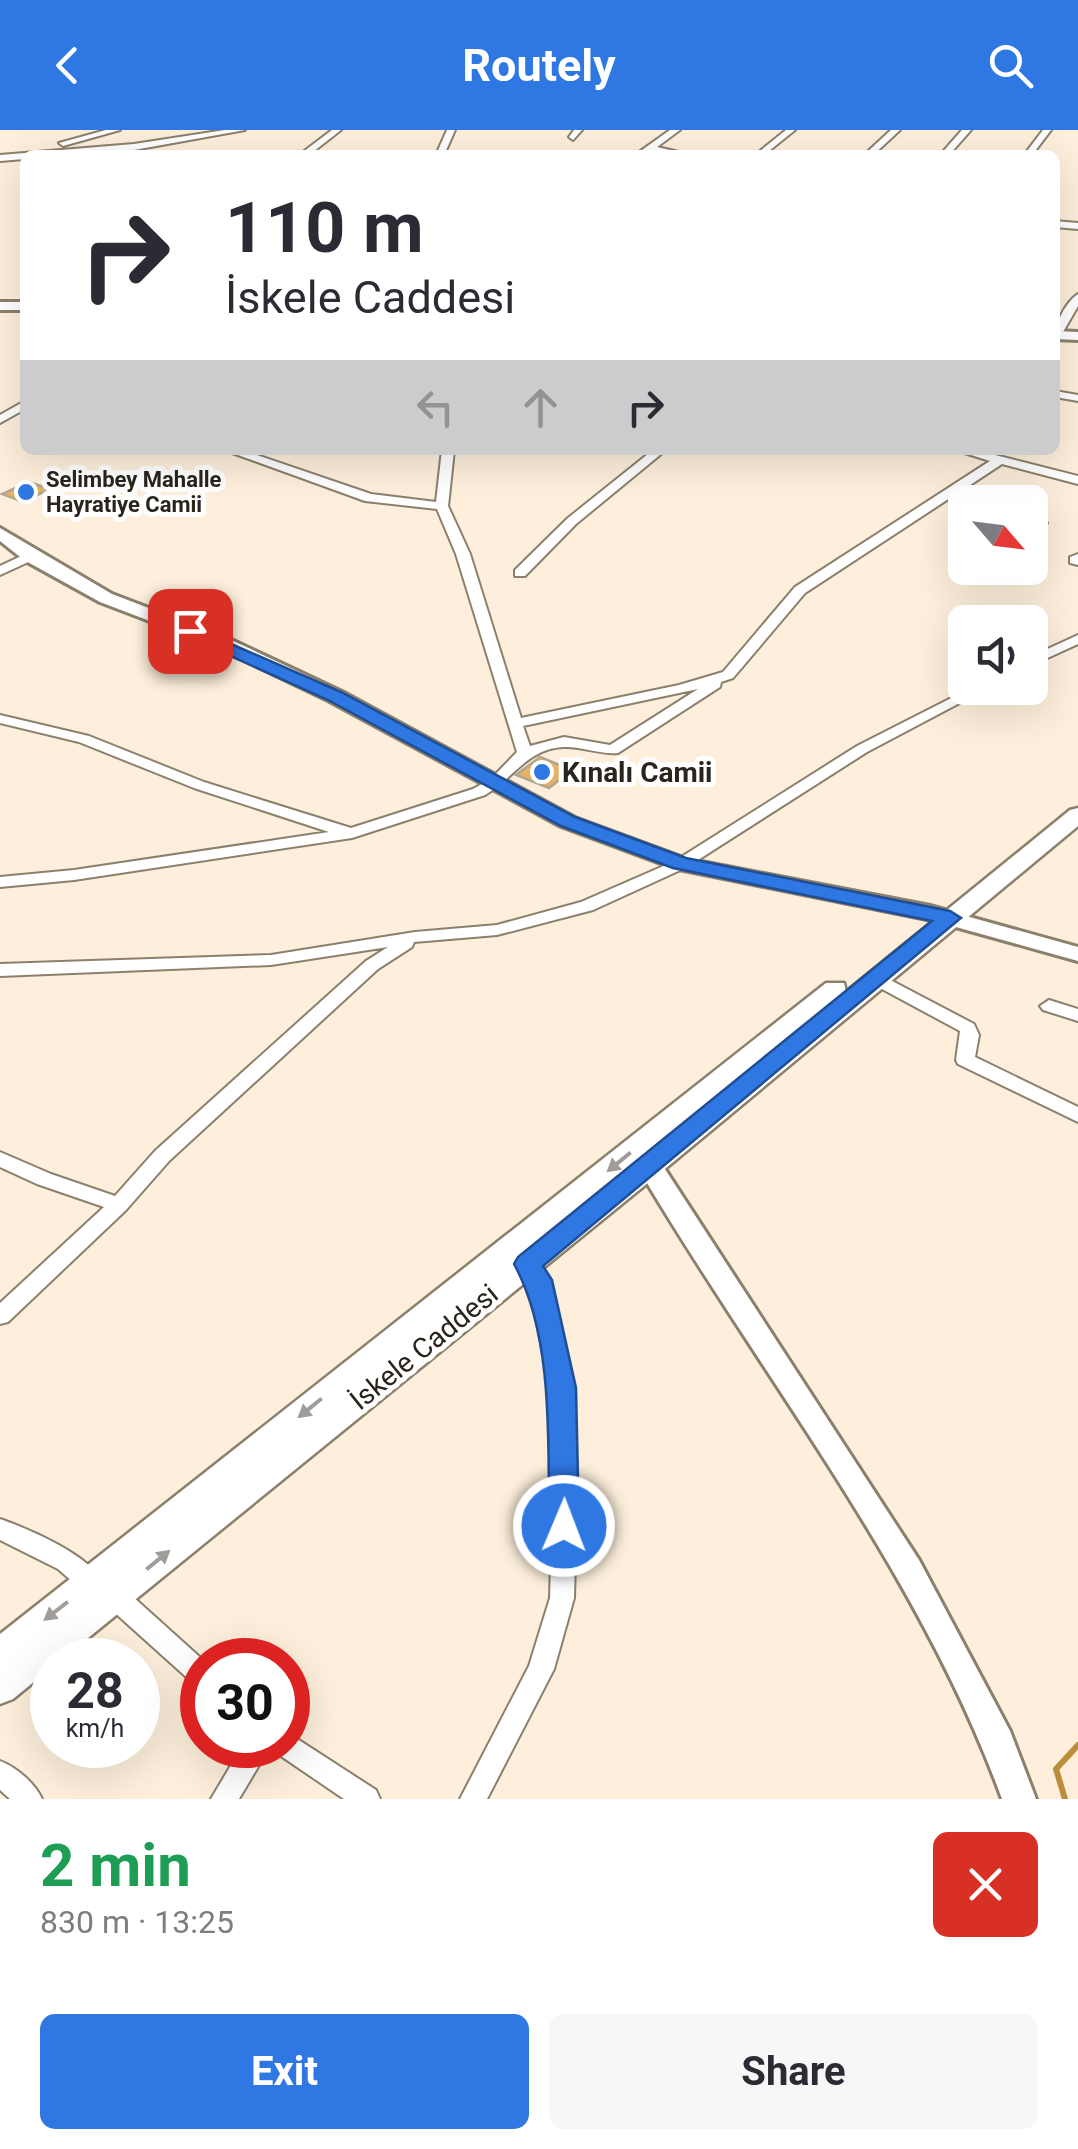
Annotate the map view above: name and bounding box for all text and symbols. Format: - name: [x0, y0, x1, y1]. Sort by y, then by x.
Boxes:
- icon: back: [40, 38, 95, 93]
- icon: search: [983, 38, 1038, 93]
- text: Routely: [462, 39, 616, 92]
- text: 110 m: [225, 187, 424, 269]
- icon: right: [60, 190, 190, 320]
- text: İskele Caddesi: [225, 271, 515, 324]
- icon: left: [408, 380, 463, 435]
- icon: ahead: [513, 380, 568, 435]
- icon: right: [618, 380, 673, 435]
- place label: Selimbey Mahalle Hayratiye Camii: [46, 467, 222, 517]
- marker: Selimbey Mahalle Hayratiye Camii: [15, 481, 37, 503]
- north arrow: [948, 485, 1048, 585]
- map controls: [948, 485, 1048, 705]
- pin: [148, 589, 233, 674]
- icon: arrive: [163, 604, 218, 659]
- button: sound: [948, 605, 1048, 705]
- place label: Kınalı Camii: [562, 756, 713, 789]
- marker: Kınalı Camii: [531, 761, 553, 783]
- one-way arrow: [606, 1151, 631, 1172]
- street label: İskele Caddesi: [343, 1277, 505, 1417]
- one-way arrow: [297, 1397, 322, 1418]
- position arrow: [512, 1474, 616, 1578]
- one-way arrow: [145, 1550, 170, 1571]
- one-way arrow: [43, 1600, 69, 1621]
- speed limit sign: 30: [180, 1638, 310, 1768]
- text: 28: [66, 1662, 124, 1720]
- text: km/h: [66, 1714, 124, 1743]
- text: 2 min: [40, 1830, 191, 1901]
- button: close: [933, 1832, 1038, 1937]
- text: 830 m · 13:25: [40, 1903, 234, 1941]
- button: Exit: [40, 2014, 529, 2129]
- button: Share: [549, 2014, 1038, 2129]

